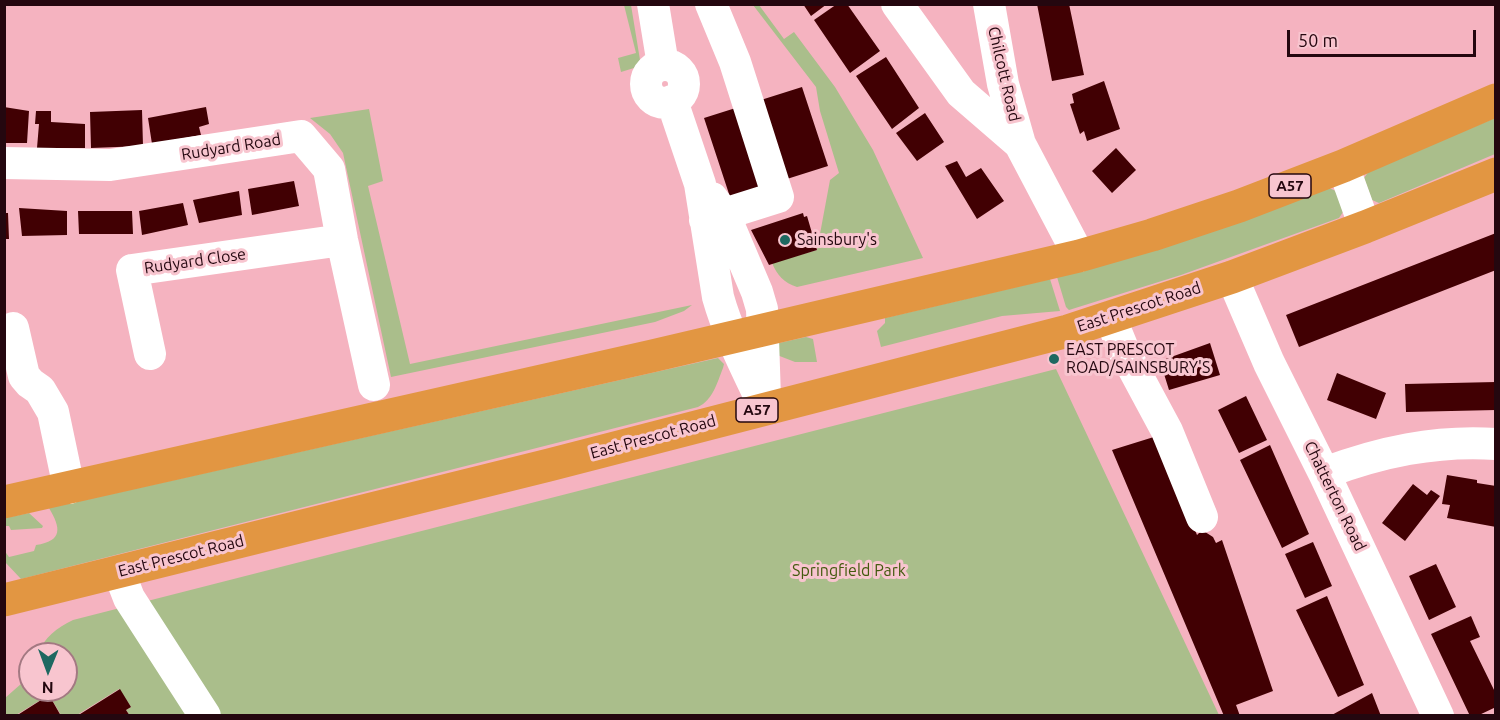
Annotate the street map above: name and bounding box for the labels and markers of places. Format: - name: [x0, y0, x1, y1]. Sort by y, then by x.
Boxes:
- place label: Sainsbury's: [797, 230, 877, 250]
- marker: Sainsbury's: [778, 233, 792, 247]
- place label: EAST PRESCOT ROAD/SAINSBURY'S: [1066, 340, 1210, 378]
- marker: EAST PRESCOT ROAD/SAINSBURY'S: [1047, 352, 1061, 366]

